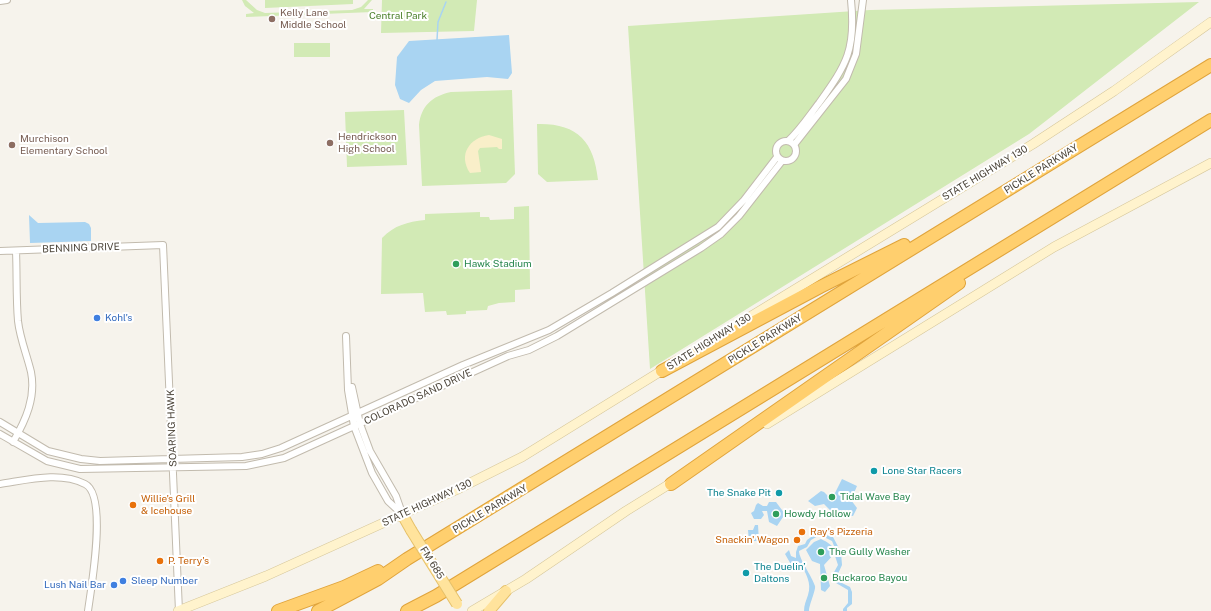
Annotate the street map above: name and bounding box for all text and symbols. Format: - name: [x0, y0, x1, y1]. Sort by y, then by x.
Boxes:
- place label: Kelly Lane Middle School: [280, 7, 346, 30]
- park label: Central Park: [369, 10, 427, 22]
- marker: Kelly Lane Middle School: [267, 14, 277, 24]
- place label: Hendrickson High School: [338, 131, 397, 154]
- place label: Murchison Elementary School: [20, 133, 108, 156]
- marker: Hendrickson High School: [325, 138, 335, 148]
- marker: Murchison Elementary School: [7, 140, 17, 150]
- street label: PICKLE PARKWAY: [1002, 141, 1080, 197]
- street label: STATE HIGHWAY 130: [940, 143, 1030, 203]
- street label: BENNING DRIVE: [42, 241, 120, 255]
- place label: Hawk Stadium: [464, 258, 532, 270]
- marker: Hawk Stadium: [451, 259, 461, 269]
- street label: STATE HIGHWAY 130: [664, 311, 754, 373]
- street label: PICKLE PARKWAY: [726, 311, 804, 367]
- place label: Kohl's: [105, 312, 132, 324]
- marker: Kohl's: [92, 313, 102, 323]
- street label: COLORADO SAND DRIVE: [362, 367, 474, 427]
- street label: SOARING HAWK: [165, 389, 179, 467]
- place label: Lone Star Racers: [882, 465, 962, 477]
- marker: Lone Star Racers: [869, 466, 879, 476]
- street label: STATE HIGHWAY 130: [380, 477, 474, 529]
- street label: PICKLE PARKWAY: [451, 482, 529, 536]
- place label: The Snake Pit: [707, 487, 771, 499]
- marker: The Snake Pit: [774, 488, 784, 498]
- place label: Tidal Wave Bay: [840, 491, 910, 503]
- marker: Tidal Wave Bay: [827, 492, 837, 502]
- place label: Willie's Grill & Icehouse: [141, 493, 195, 516]
- marker: Willie's Grill & Icehouse: [128, 500, 138, 510]
- place label: Howdy Hollow: [784, 508, 851, 520]
- marker: Howdy Hollow: [771, 509, 781, 519]
- place label: Ray's Pizzeria: [810, 526, 873, 538]
- marker: Ray's Pizzeria: [797, 527, 807, 537]
- place label: Snackin' Wagon: [715, 534, 789, 546]
- marker: Snackin' Wagon: [792, 535, 802, 545]
- street label: FM 685: [417, 544, 447, 582]
- place label: The Gully Washer: [829, 546, 910, 558]
- marker: The Gully Washer: [816, 547, 826, 557]
- place label: P. Terry's: [168, 555, 209, 567]
- marker: P. Terry's: [155, 556, 165, 566]
- place label: The Duelin’ Daltons: [754, 561, 806, 584]
- marker: The Duelin’ Daltons: [741, 568, 751, 578]
- place label: Buckaroo Bayou: [832, 572, 907, 584]
- marker: Buckaroo Bayou: [819, 573, 829, 583]
- place label: Sleep Number: [131, 575, 198, 587]
- marker: Sleep Number: [118, 576, 128, 586]
- place label: Lush Nail Bar: [44, 579, 106, 591]
- marker: Lush Nail Bar: [109, 580, 119, 590]

